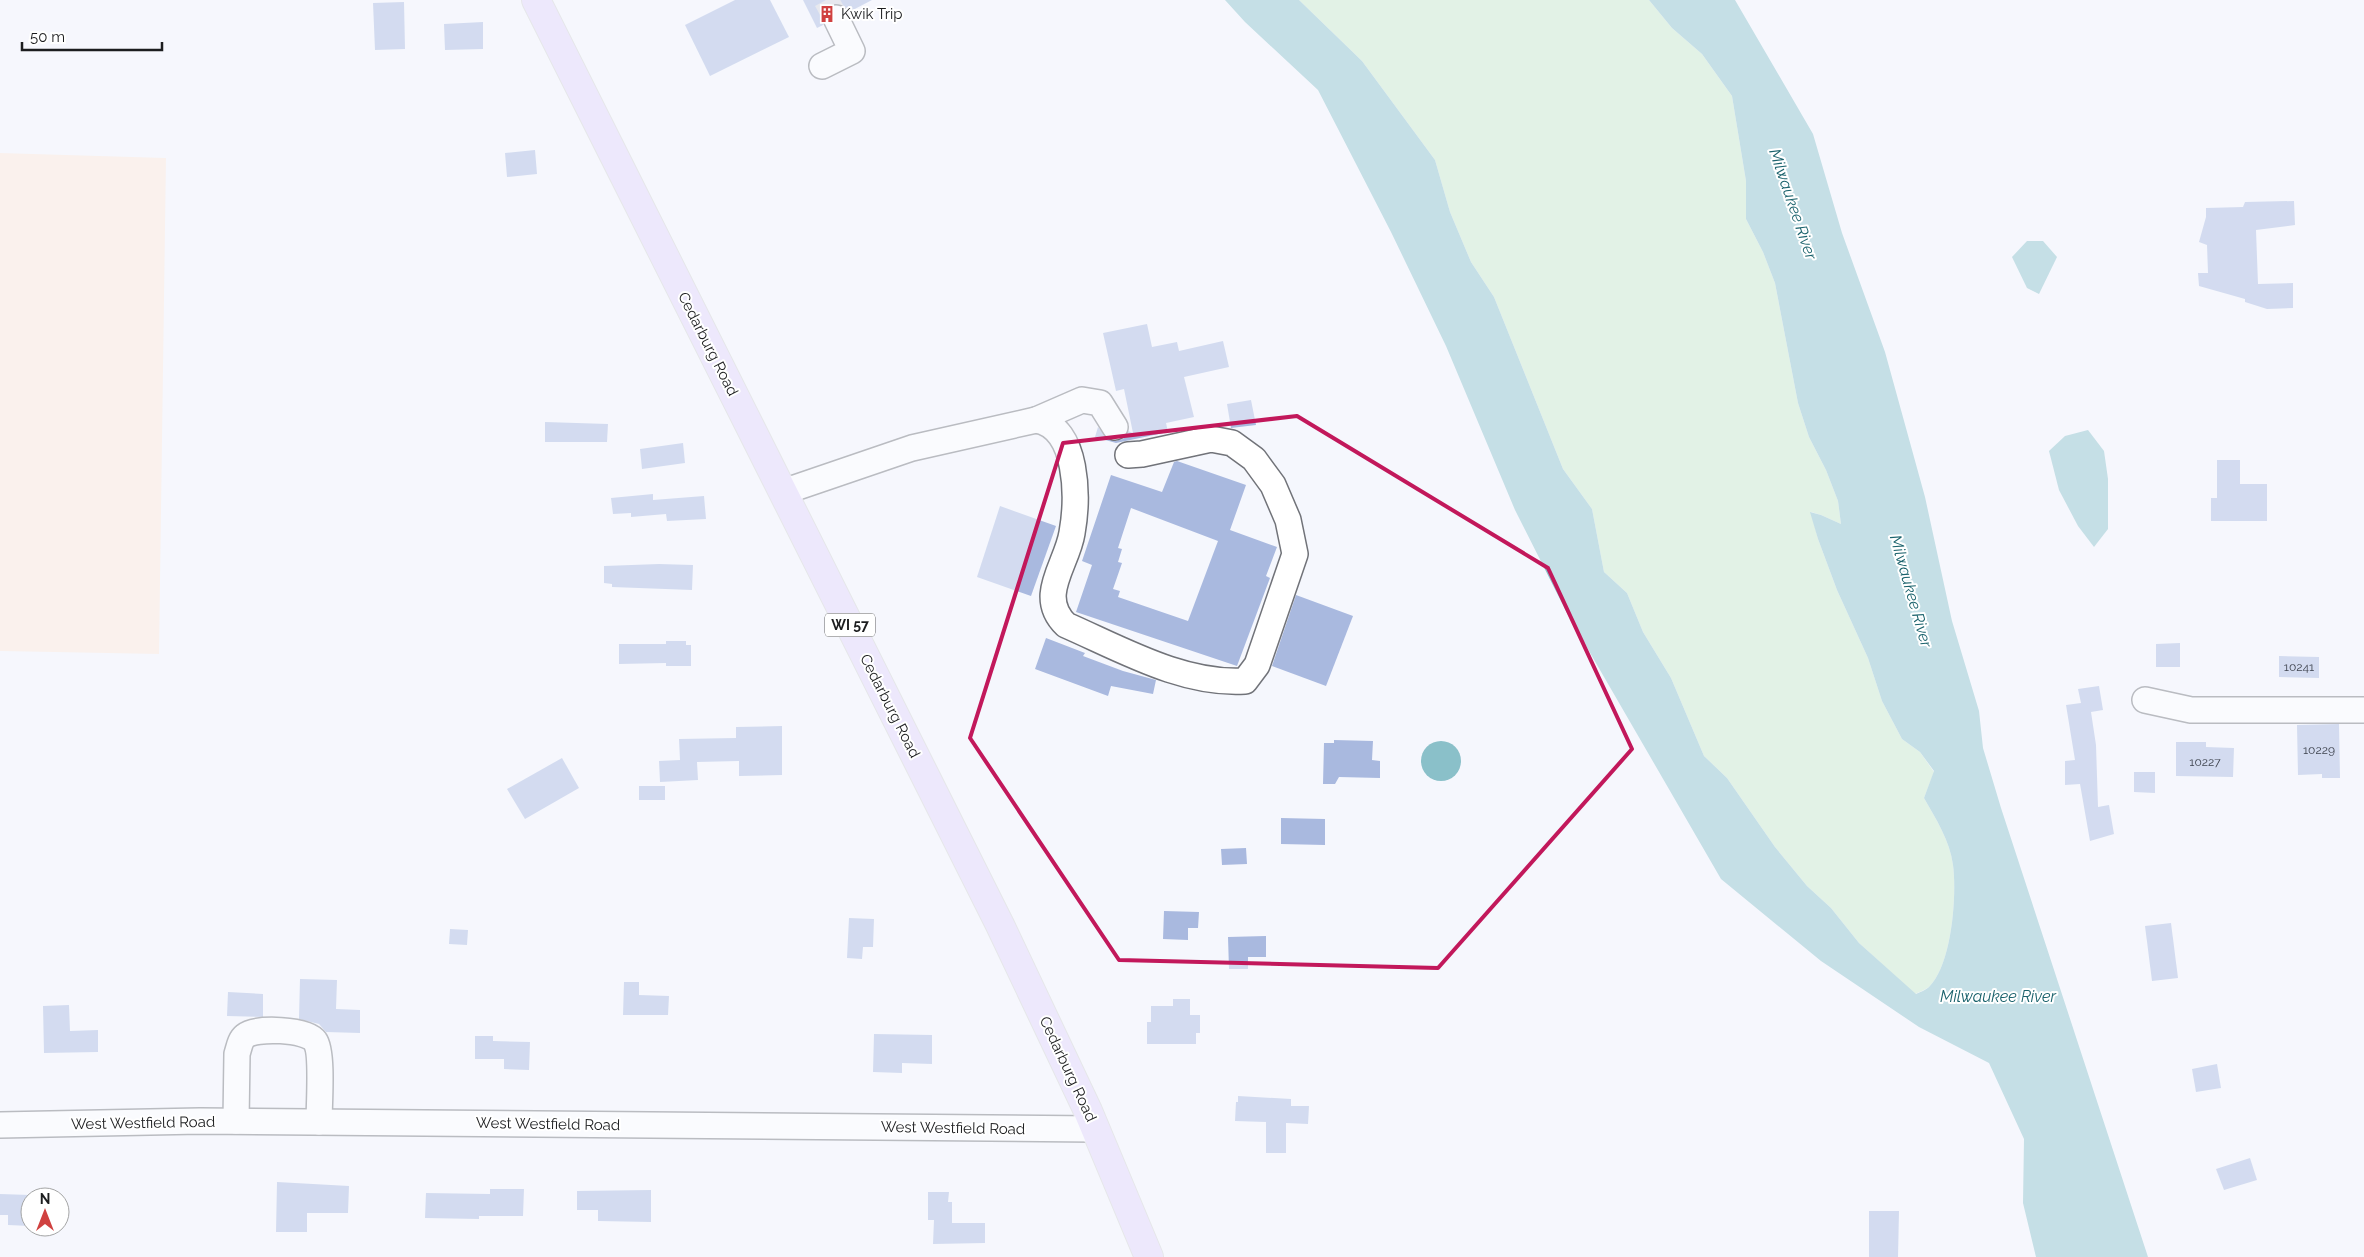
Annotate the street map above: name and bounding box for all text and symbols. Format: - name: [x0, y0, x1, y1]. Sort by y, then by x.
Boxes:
- building icon: Kwik Trip: [817, 4, 837, 24]
- place label: Kwik Trip: [841, 5, 903, 23]
- scale bar: [22, 20, 162, 52]
- text: 50 m: [30, 28, 65, 46]
- water label: Milwaukee River: [1765, 146, 1821, 262]
- street label: Cedarburg Road: [674, 289, 742, 399]
- water label: Milwaukee River: [1886, 533, 1936, 650]
- road number: WI 57: [825, 614, 875, 636]
- street label: Cedarburg Road: [856, 651, 924, 761]
- house number: 10241: [2284, 660, 2314, 674]
- house number: 10229: [2303, 743, 2335, 757]
- house number: 10227: [2189, 755, 2221, 769]
- water label: Milwaukee River: [1940, 987, 2057, 1006]
- street label: Cedarburg Road: [1036, 1013, 1100, 1125]
- street label: West Westfield Road: [71, 1113, 215, 1133]
- street label: West Westfield Road: [476, 1114, 620, 1134]
- street label: West Westfield Road: [881, 1118, 1025, 1138]
- north arrow: [20, 1187, 70, 1237]
- text: N: [40, 1191, 50, 1207]

